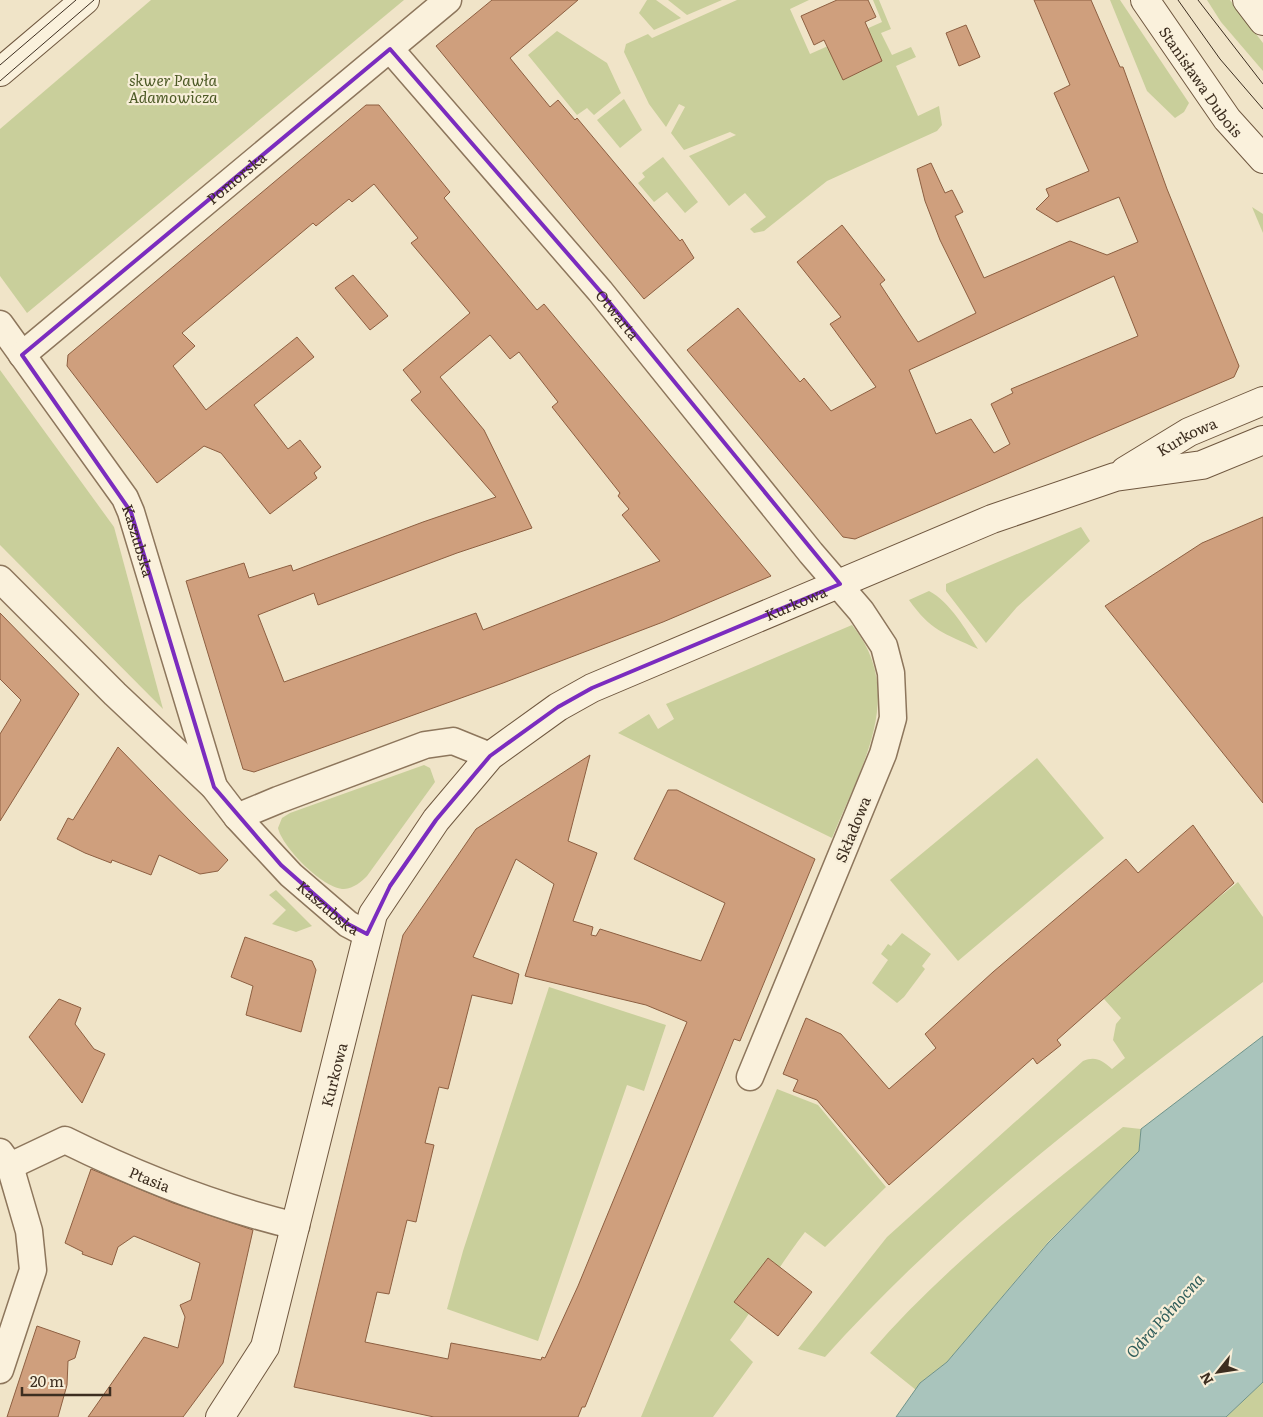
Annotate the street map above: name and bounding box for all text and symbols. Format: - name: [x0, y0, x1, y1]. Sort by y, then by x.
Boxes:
- street label: Stanisława Dubois: [1154, 21, 1249, 142]
- park label: skwer Pawła Adamowicza: [128, 68, 218, 108]
- street label: Pomorska: [201, 145, 271, 209]
- street label: Otwarta: [591, 284, 647, 345]
- street label: Kurkowa: [1152, 410, 1221, 461]
- street label: Kaszubska: [117, 500, 162, 580]
- street label: Kurkowa: [761, 578, 831, 625]
- street label: Składowa: [828, 792, 876, 866]
- street label: Kaszubska: [293, 874, 365, 940]
- street label: Kurkowa: [314, 1039, 352, 1109]
- street label: Ptasia: [126, 1159, 175, 1197]
- water label: Odra Północna: [1119, 1267, 1209, 1363]
- north arrow: [1193, 1347, 1243, 1397]
- scale bar: [22, 1364, 110, 1396]
- text: 20 m: [30, 1369, 64, 1392]
- text: N: [1194, 1369, 1217, 1389]

